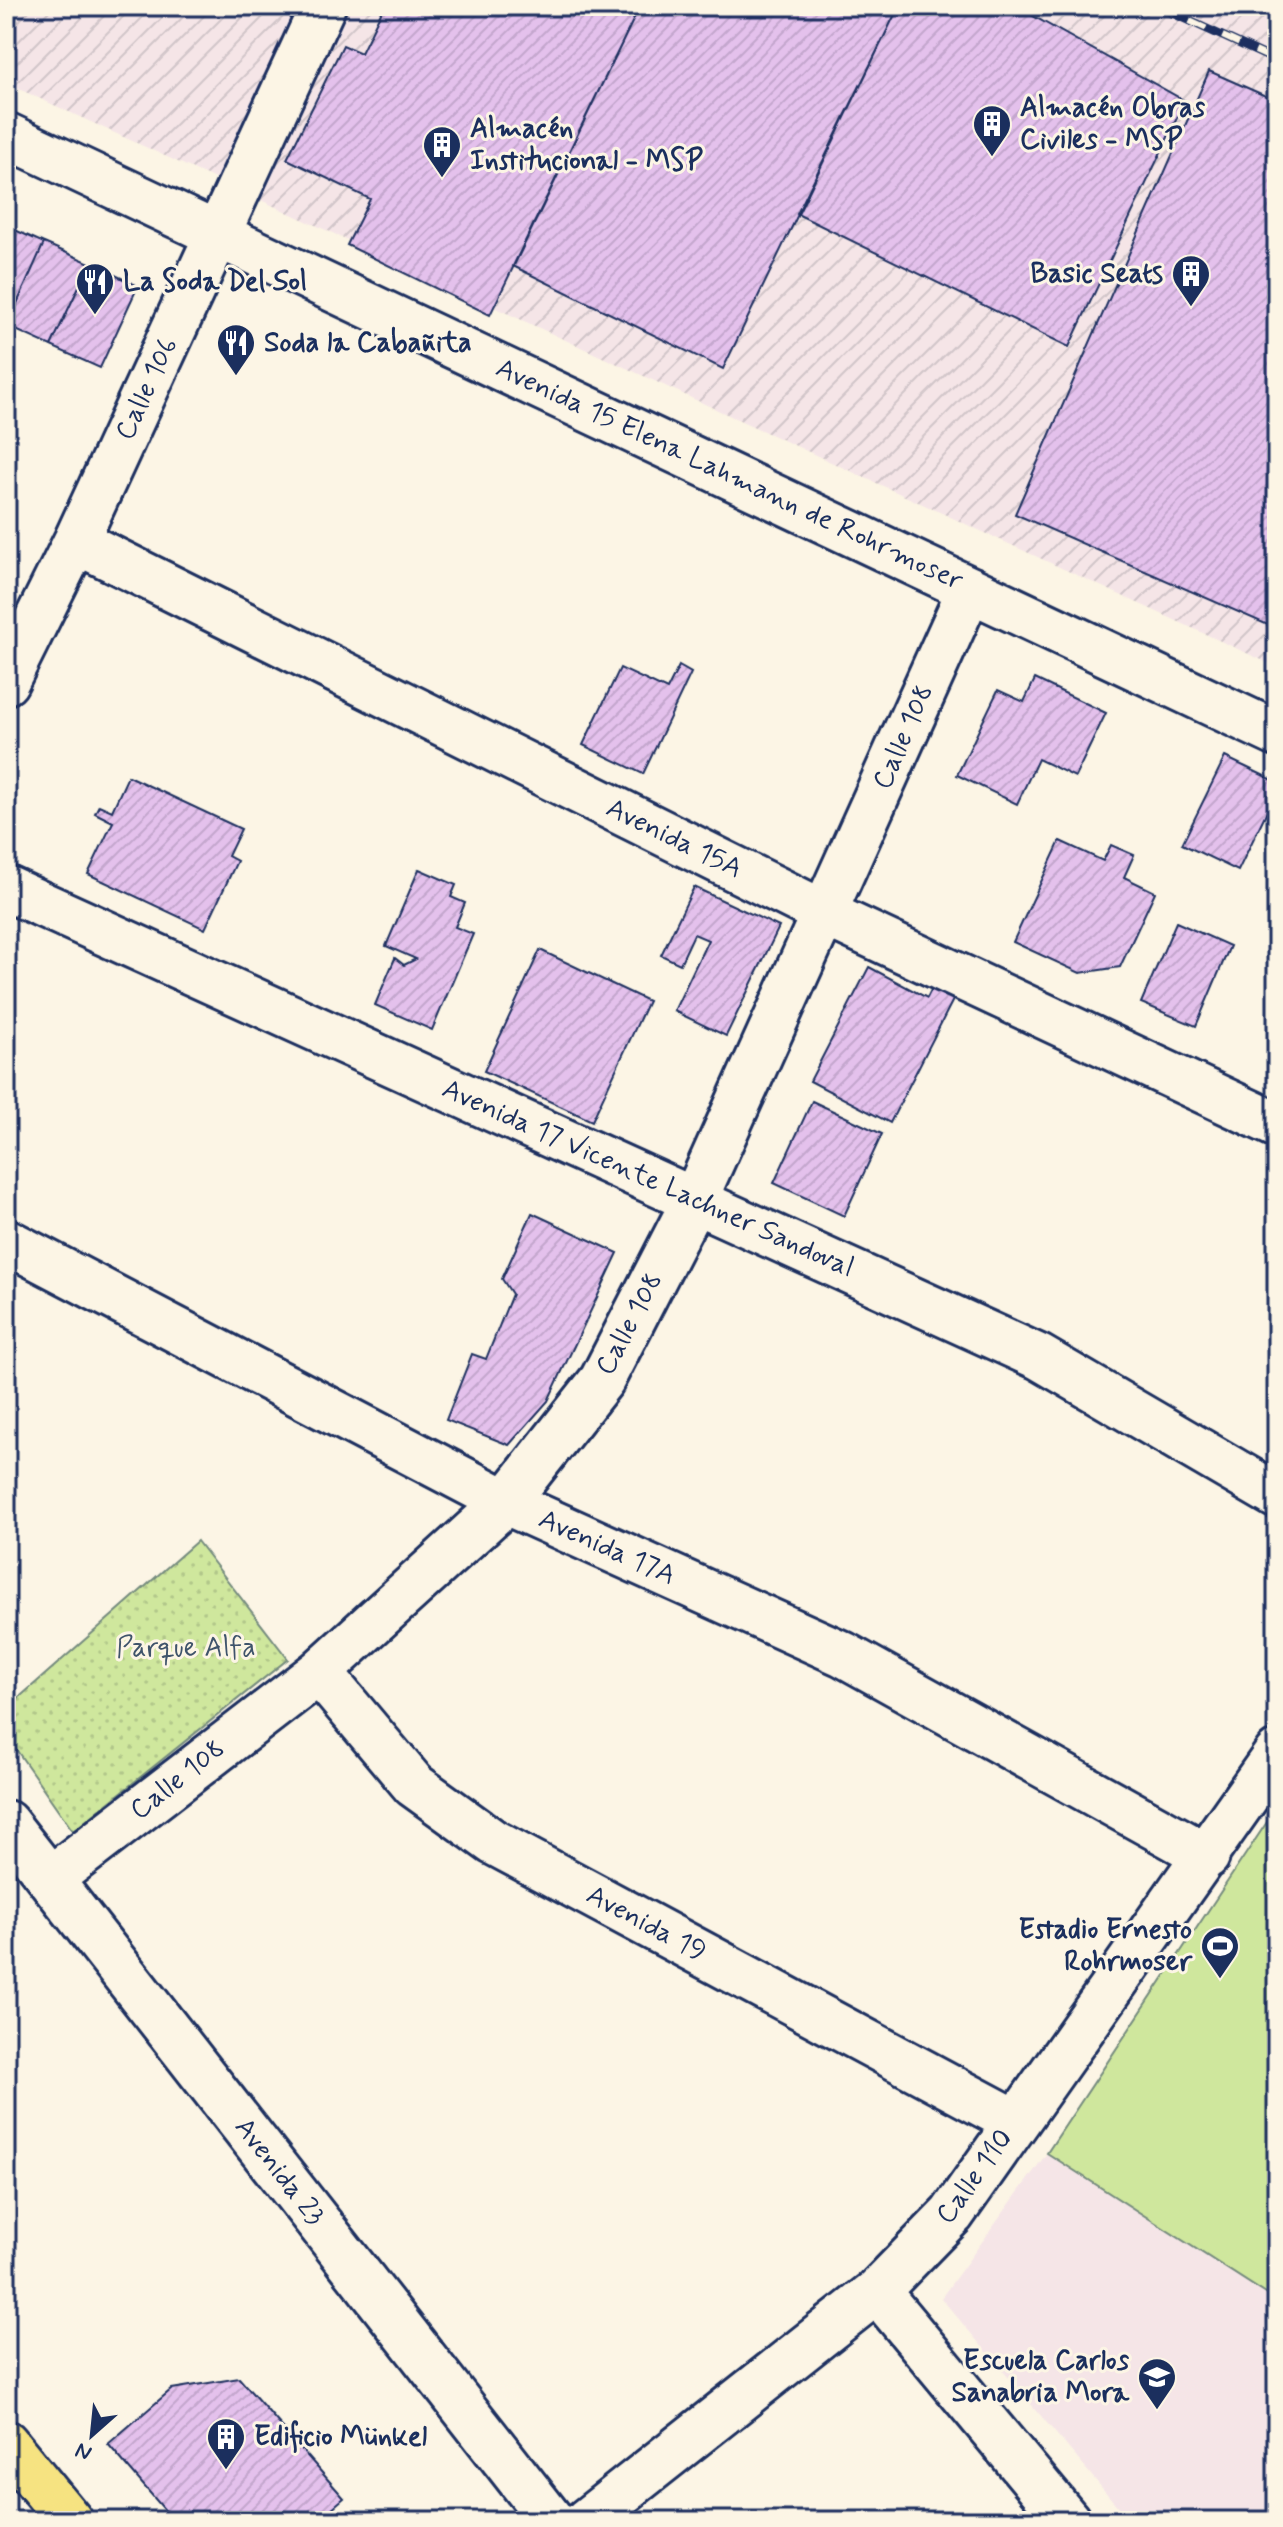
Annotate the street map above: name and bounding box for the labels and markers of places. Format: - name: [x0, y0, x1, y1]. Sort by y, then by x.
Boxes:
- place label: Almacén Obras Civiles - MSP: [1020, 90, 1206, 159]
- building icon: Almacén Obras Civiles - MSP: [971, 103, 1013, 158]
- place label: Almacén Institucional - MSP: [470, 111, 704, 180]
- building icon: Almacén Institucional - MSP: [421, 124, 463, 179]
- building icon: Basic Seats: [1170, 253, 1212, 308]
- place label: Basic Seats: [1030, 256, 1163, 293]
- restaurant icon: La Soda Del Sol: [74, 261, 116, 316]
- place label: La Soda Del Sol: [123, 264, 307, 301]
- restaurant icon: Soda la Cabañita: [215, 322, 257, 377]
- place label: Soda la Cabañita: [264, 325, 472, 362]
- place label: Estadio Ernesto Rohrmoser: [1019, 1912, 1193, 1981]
- sports icon: Estadio Ernesto Rohrmoser: [1199, 1925, 1241, 1980]
- place label: Escuela Carlos Sanabria Mora: [951, 2343, 1130, 2412]
- school or university icon: Escuela Carlos Sanabria Mora: [1136, 2356, 1178, 2411]
- building icon: Edificio Münkel: [205, 2416, 247, 2471]
- place label: Edificio Münkel: [254, 2419, 428, 2456]

